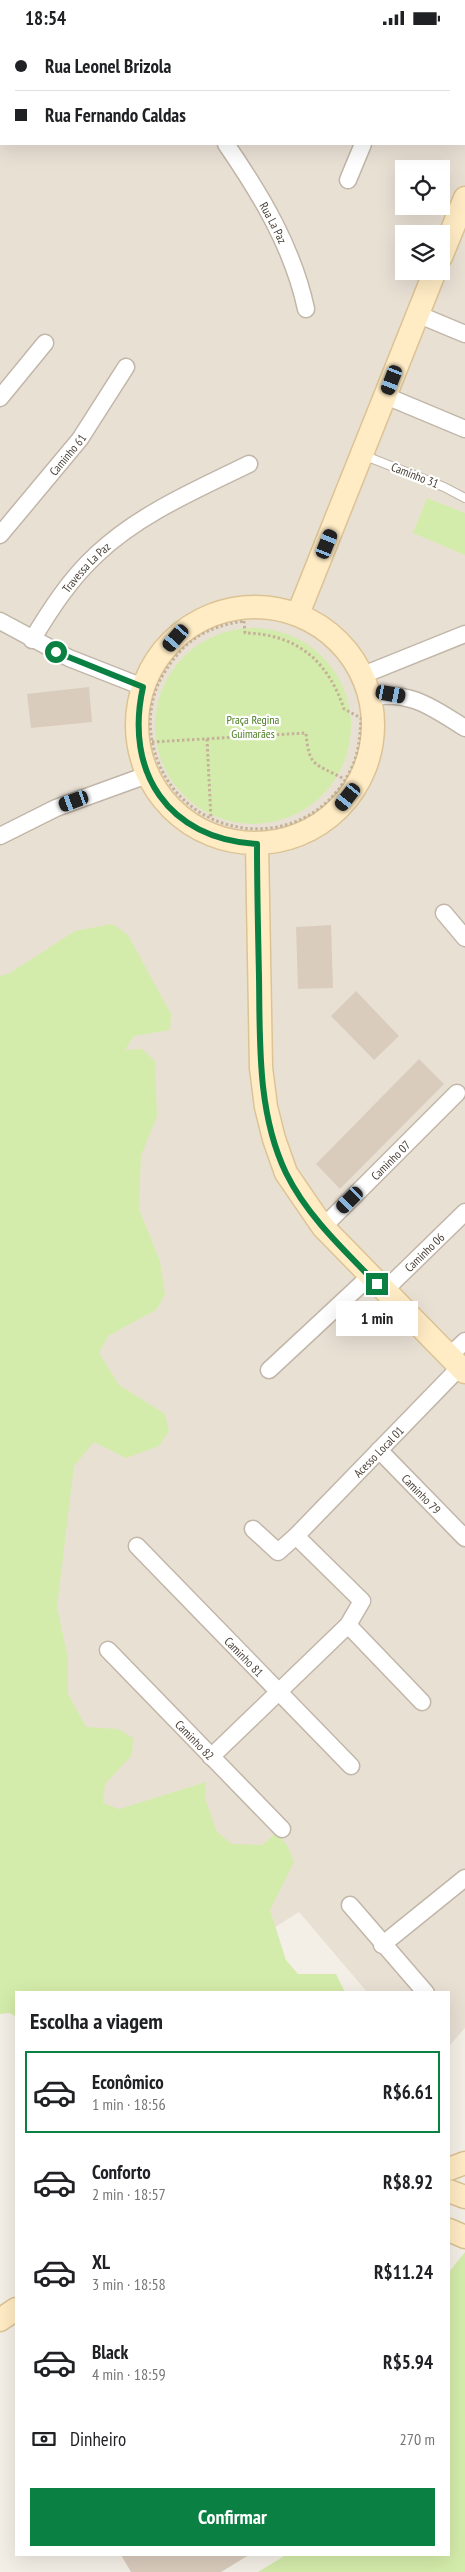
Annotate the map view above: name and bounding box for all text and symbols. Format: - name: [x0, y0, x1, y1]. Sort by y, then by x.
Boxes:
- text: 18:54: [25, 6, 66, 30]
- text: Rua Leonel Brizola: [45, 54, 171, 78]
- text: Rua Fernando Caldas: [45, 103, 186, 127]
- map controls: [395, 160, 450, 280]
- button: locate: [395, 160, 450, 215]
- street label: Rua La Paz: [257, 199, 291, 246]
- button: layers: [395, 225, 450, 280]
- car: [379, 363, 404, 397]
- street label: Caminho 61: [46, 431, 89, 478]
- street label: Caminho 31: [389, 459, 441, 491]
- car: [314, 527, 339, 561]
- street label: Travessa La Paz: [58, 538, 113, 595]
- car: [160, 622, 191, 654]
- route start: [45, 641, 67, 663]
- car: [374, 684, 407, 704]
- park label: Praça Regina Guimarães: [227, 712, 280, 741]
- car: [332, 781, 363, 813]
- car: [57, 789, 90, 813]
- street label: Caminho 07: [367, 1137, 413, 1183]
- car: [334, 1184, 365, 1216]
- street label: Caminho 06: [401, 1229, 447, 1275]
- route end: [366, 1273, 388, 1295]
- callout: 1 min: [336, 1301, 418, 1337]
- text: 1 min: [361, 1308, 393, 1328]
- street label: Acesso Local 01: [350, 1423, 406, 1480]
- street label: Caminho 79: [399, 1471, 444, 1517]
- street label: Caminho 81: [222, 1633, 267, 1679]
- street label: Caminho 82: [172, 1717, 218, 1763]
- text: Escolha a viagem: [30, 2007, 163, 2035]
- icon: car: [32, 2070, 77, 2115]
- text: Econômico: [92, 2070, 164, 2094]
- text: R$6.61: [383, 2080, 433, 2104]
- text: 1 min · 18:56: [92, 2094, 166, 2114]
- icon: car: [32, 2160, 77, 2205]
- text: Conforto: [92, 2160, 151, 2184]
- text: R$8.92: [383, 2170, 433, 2194]
- text: 2 min · 18:57: [92, 2184, 166, 2204]
- icon: car: [32, 2250, 77, 2295]
- text: XL: [92, 2250, 110, 2274]
- text: R$11.24: [374, 2260, 433, 2284]
- text: 3 min · 18:58: [92, 2274, 166, 2294]
- icon: car: [32, 2340, 77, 2385]
- text: Black: [92, 2340, 128, 2364]
- text: R$5.94: [383, 2350, 433, 2374]
- text: 4 min · 18:59: [92, 2364, 166, 2384]
- icon: cash: [30, 2425, 58, 2453]
- text: Dinheiro: [70, 2427, 126, 2451]
- text: 270 m: [400, 2429, 435, 2449]
- button: Confirmar: [30, 2488, 435, 2546]

